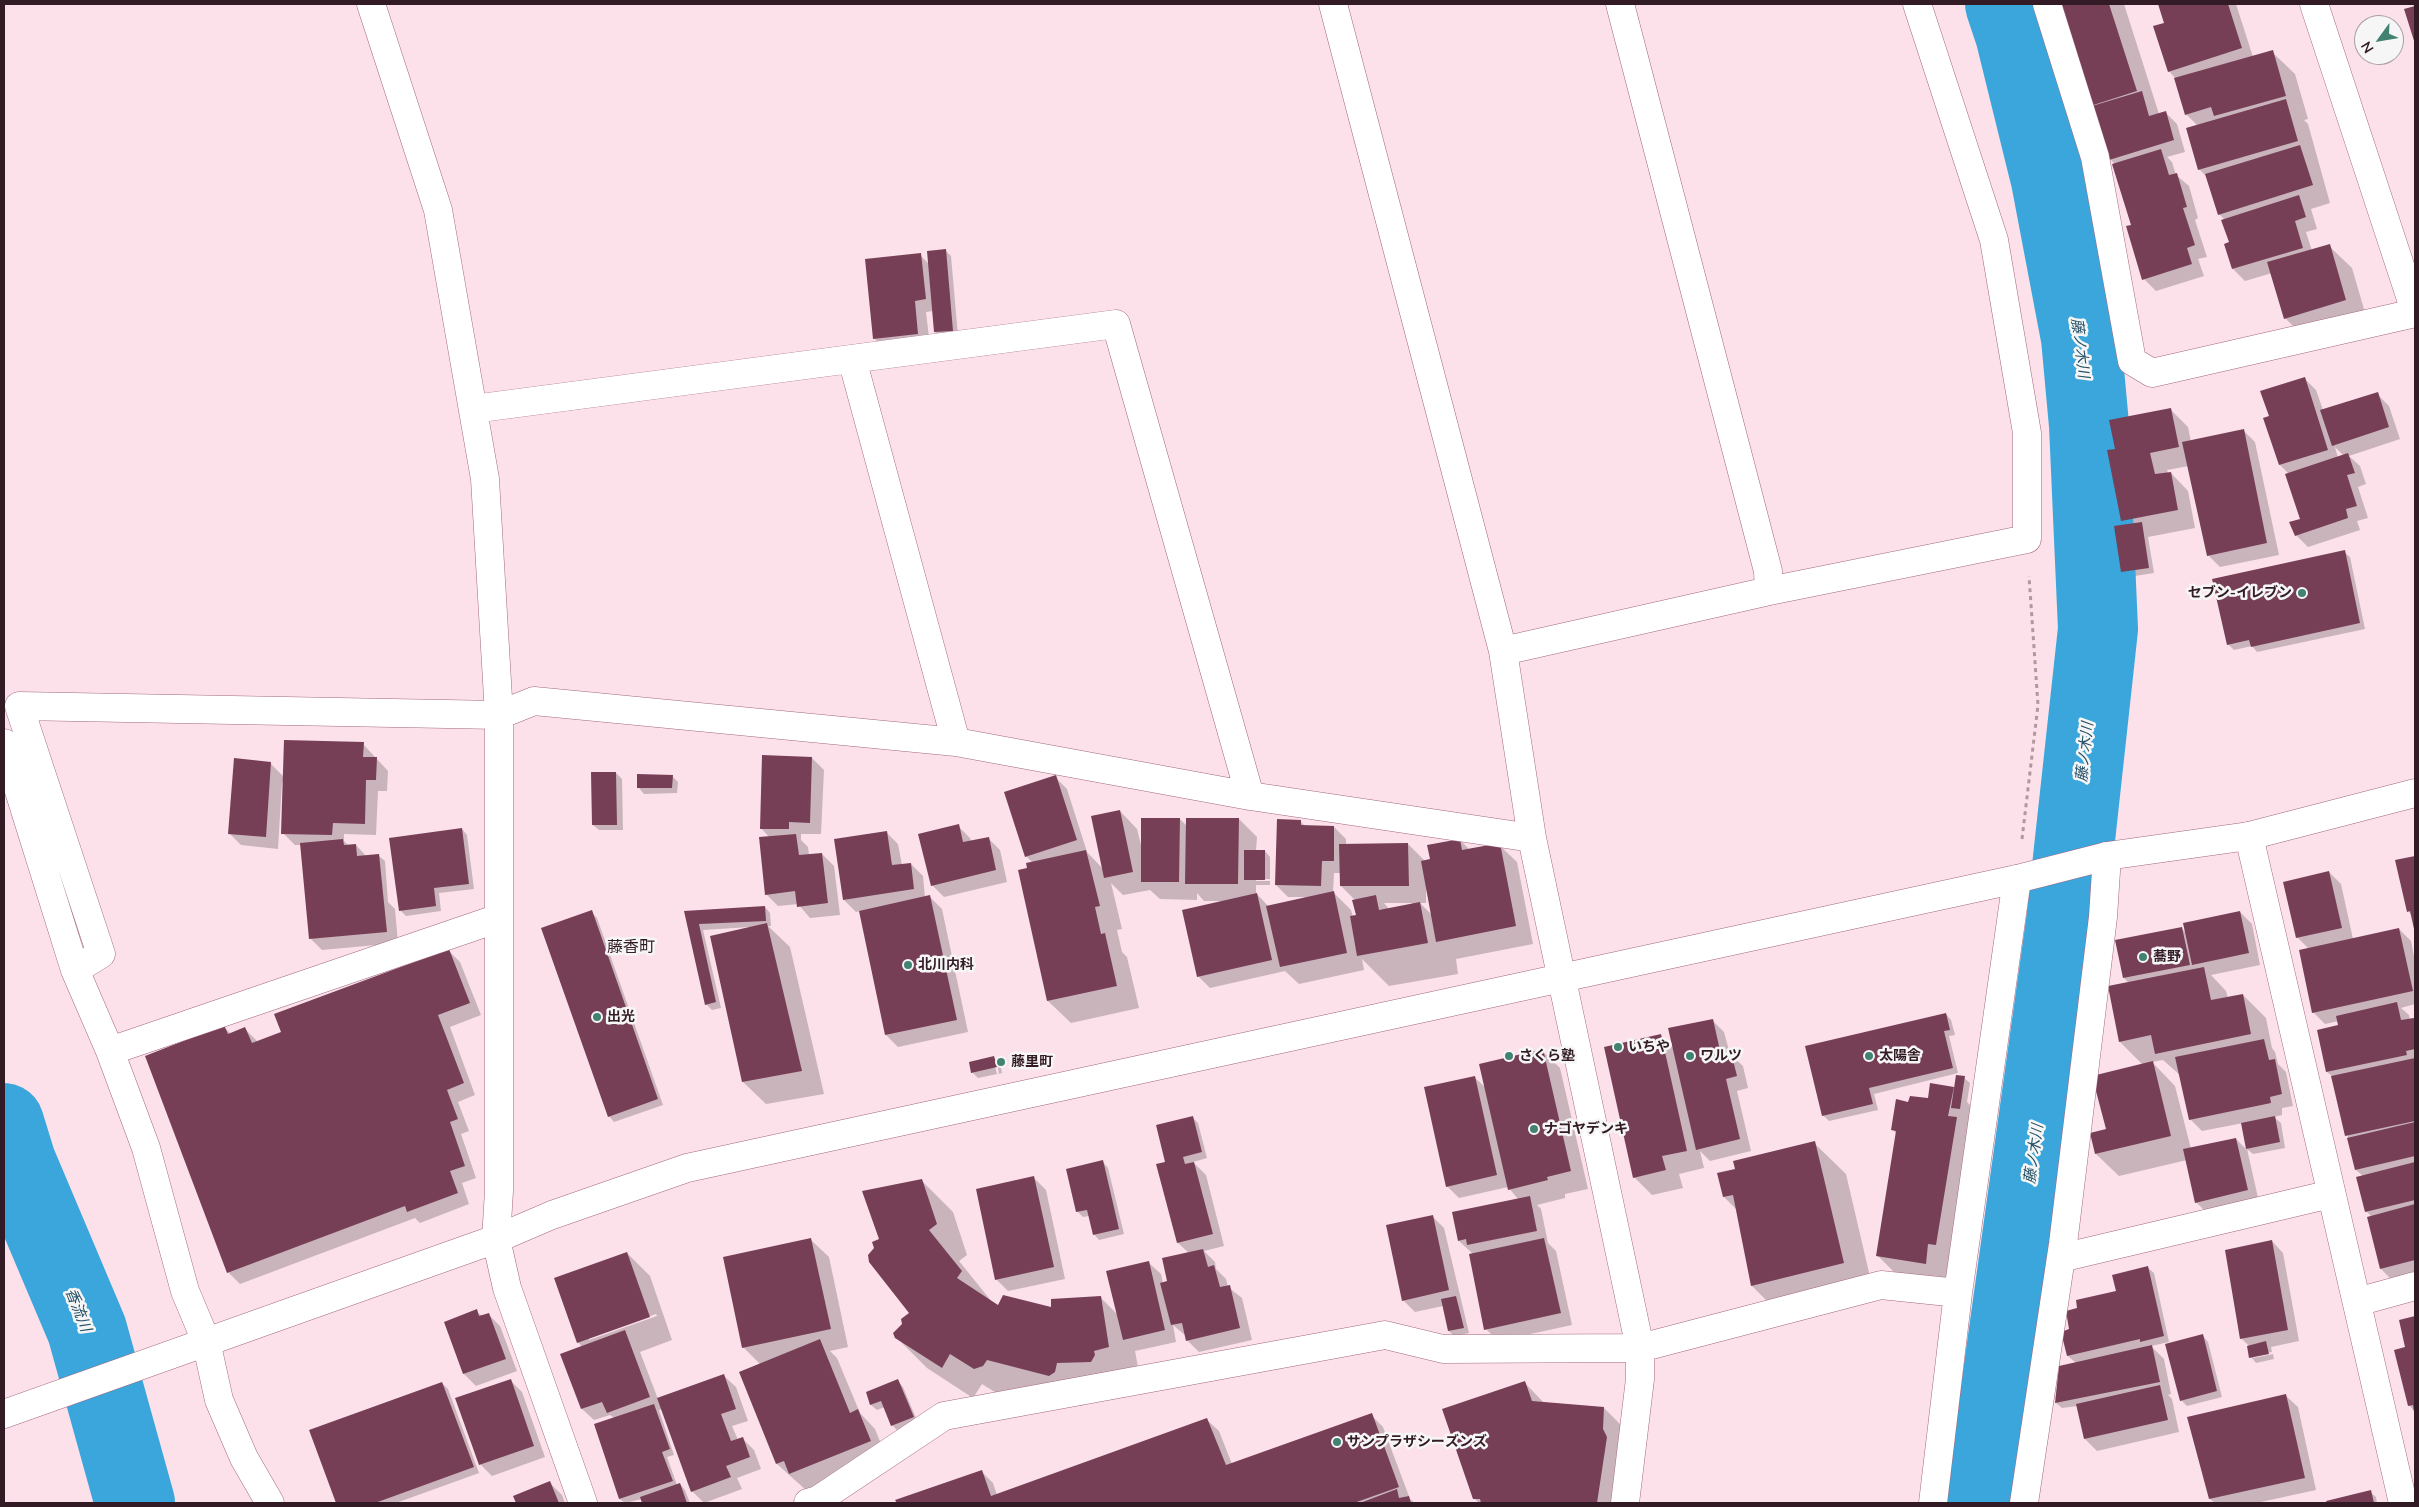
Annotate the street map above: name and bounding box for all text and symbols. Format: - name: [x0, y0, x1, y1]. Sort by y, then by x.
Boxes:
- north arrow: [2354, 15, 2404, 65]
- text: N: [2357, 38, 2378, 57]
- water label: 藤ノ木川: [2067, 317, 2093, 379]
- place label: セブン-イレブン: [2188, 585, 2292, 601]
- marker: セブン-イレブン: [2296, 587, 2308, 599]
- water label: 藤ノ木川: [2073, 721, 2097, 783]
- district label: 藤香町: [607, 937, 655, 957]
- place label: 蕎野: [2153, 949, 2181, 965]
- marker: 蕎野: [2137, 951, 2149, 963]
- place label: 北川内科: [918, 957, 974, 973]
- marker: 北川内科: [902, 959, 914, 971]
- place label: 出光: [607, 1009, 635, 1025]
- marker: 出光: [591, 1011, 603, 1023]
- place label: いちや: [1628, 1039, 1670, 1055]
- marker: いちや: [1612, 1041, 1624, 1053]
- place label: さくら塾: [1519, 1048, 1575, 1064]
- place label: ワルツ: [1700, 1048, 1742, 1064]
- place label: 太陽舎: [1879, 1048, 1921, 1064]
- marker: さくら塾: [1503, 1050, 1515, 1062]
- marker: ワルツ: [1684, 1050, 1696, 1062]
- marker: 太陽舎: [1863, 1050, 1875, 1062]
- place label: 藤里町: [1011, 1054, 1053, 1070]
- marker: 藤里町: [995, 1056, 1007, 1068]
- place label: ナゴヤデンキ: [1544, 1121, 1628, 1137]
- marker: ナゴヤデンキ: [1528, 1123, 1540, 1135]
- water label: 藤ノ木川: [2021, 1123, 2047, 1185]
- water label: 香流川: [61, 1286, 95, 1334]
- place label: サンプラザシーズンズ: [1347, 1434, 1487, 1450]
- marker: サンプラザシーズンズ: [1331, 1436, 1343, 1448]

